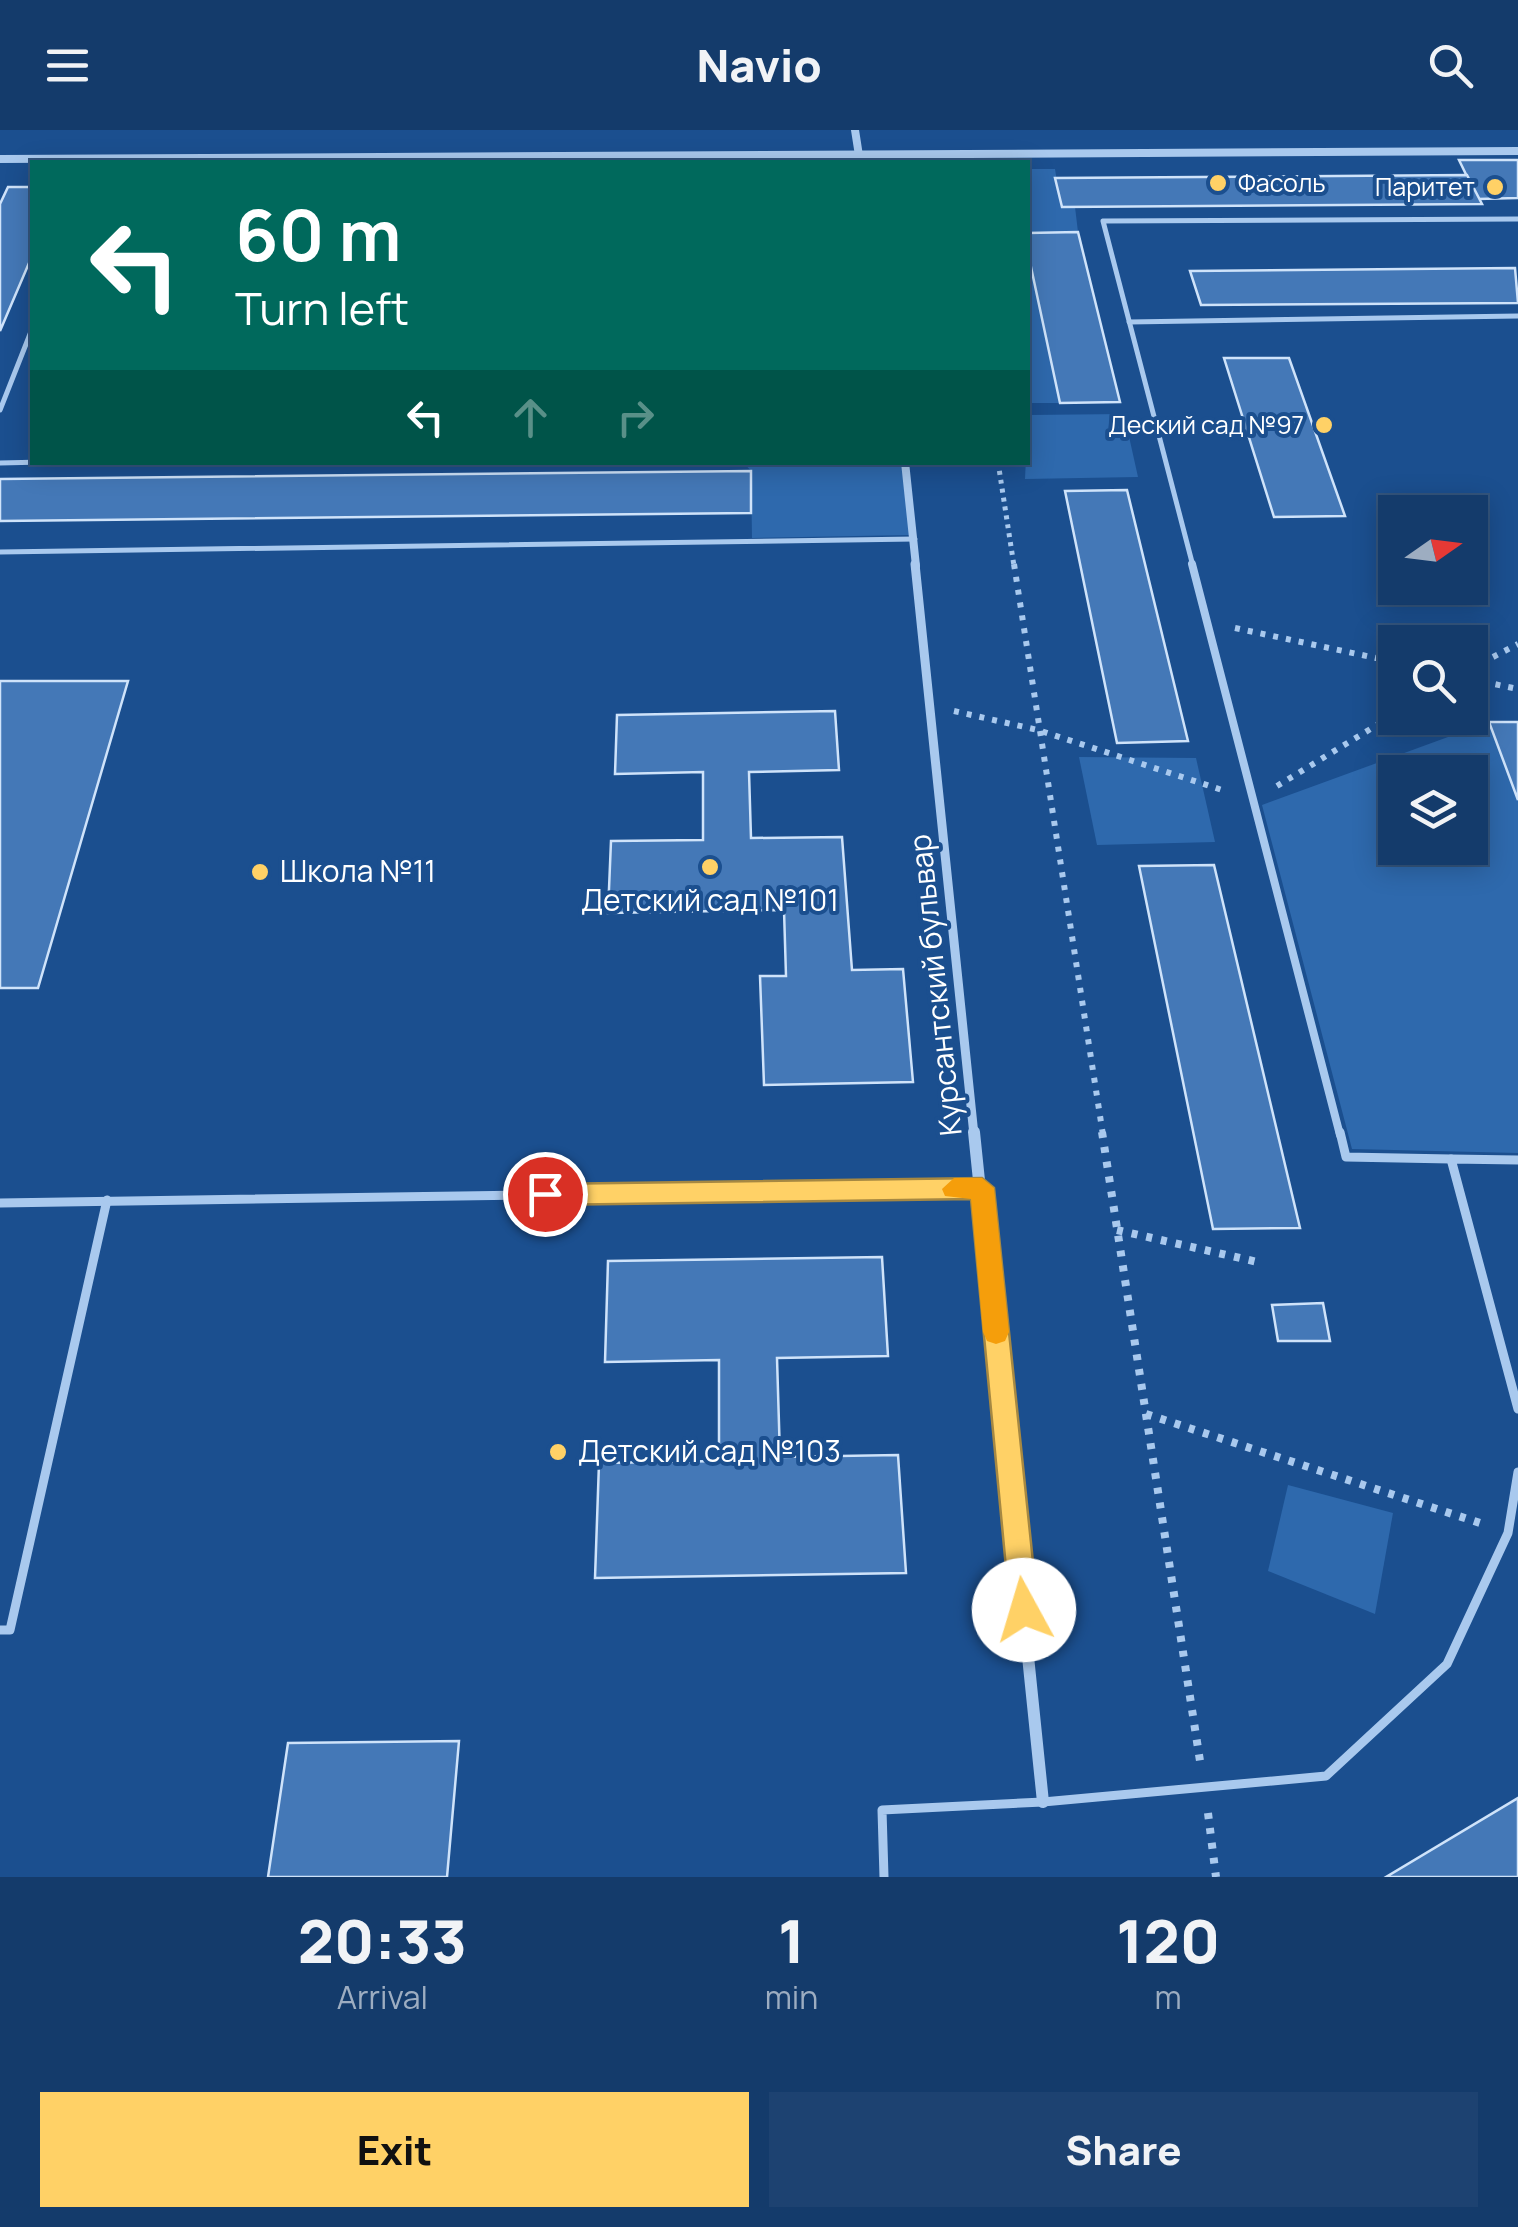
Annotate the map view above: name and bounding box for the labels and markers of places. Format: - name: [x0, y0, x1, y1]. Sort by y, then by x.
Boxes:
- place label: Фасоль: [1238, 165, 1326, 200]
- place label: Паритет: [1375, 169, 1475, 204]
- marker: Фасоль: [1207, 172, 1229, 194]
- marker: Паритет: [1484, 176, 1506, 198]
- place label: Деский сад №97: [1108, 407, 1304, 442]
- marker: Деский сад №97: [1313, 414, 1335, 436]
- place label: Школа №11: [280, 850, 436, 891]
- marker: Детский сад №101: [699, 856, 721, 878]
- marker: Школа №11: [249, 861, 271, 883]
- place label: Детский сад №101: [581, 879, 839, 920]
- pin: [503, 1152, 588, 1237]
- place label: Детский сад №103: [578, 1430, 841, 1471]
- marker: Детский сад №103: [547, 1441, 569, 1463]

